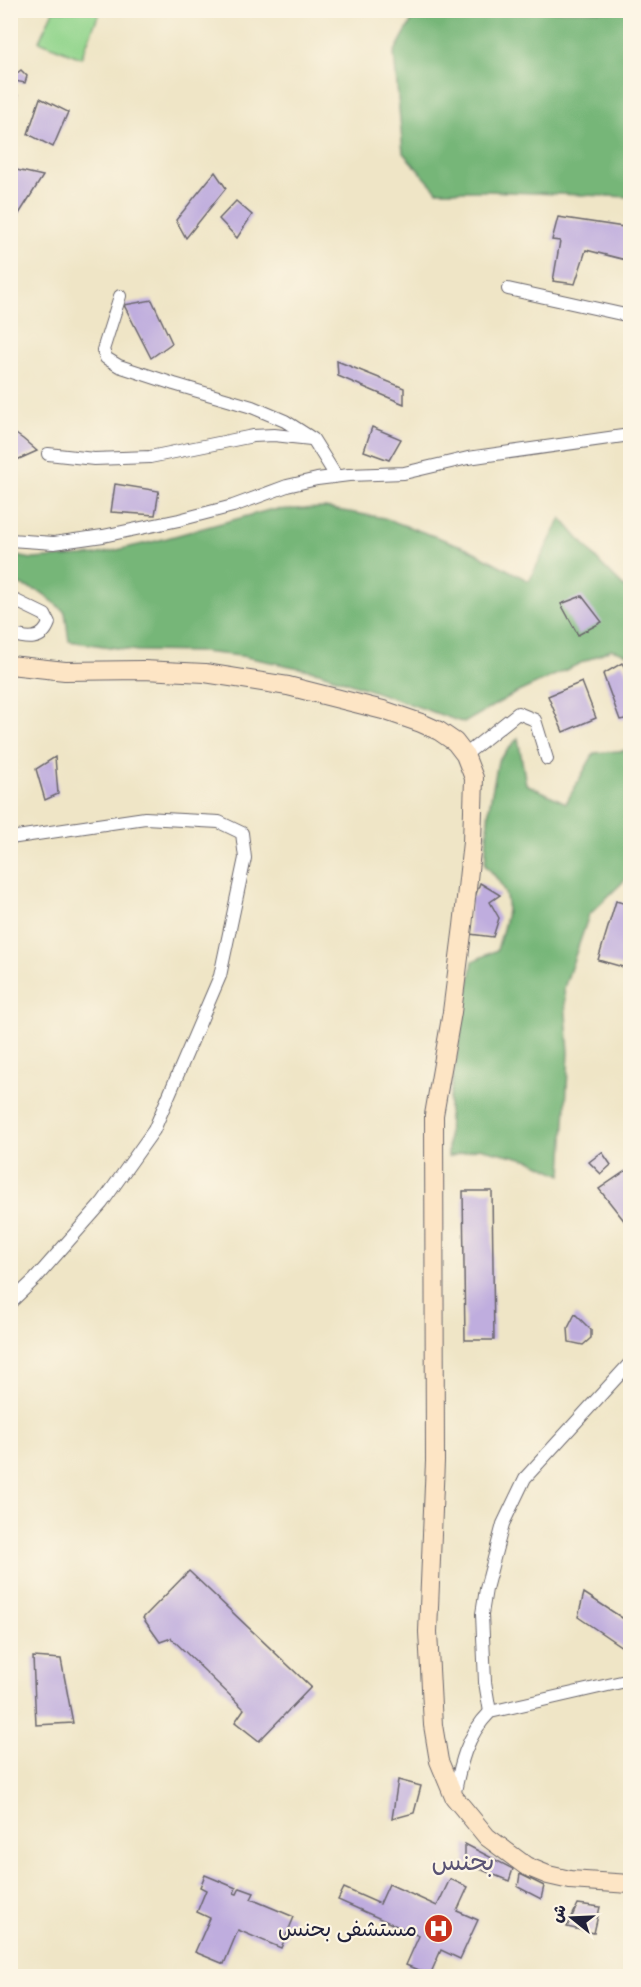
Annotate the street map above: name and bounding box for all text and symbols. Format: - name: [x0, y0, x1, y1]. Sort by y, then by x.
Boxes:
- district label: بحنس: [431, 1843, 495, 1878]
- north arrow: [542, 1888, 602, 1948]
- text: ش: [545, 1902, 571, 1925]
- hospital icon: مستشفى بحنس: [422, 1912, 454, 1944]
- place label: مستشفى بحنس: [278, 1913, 417, 1943]

